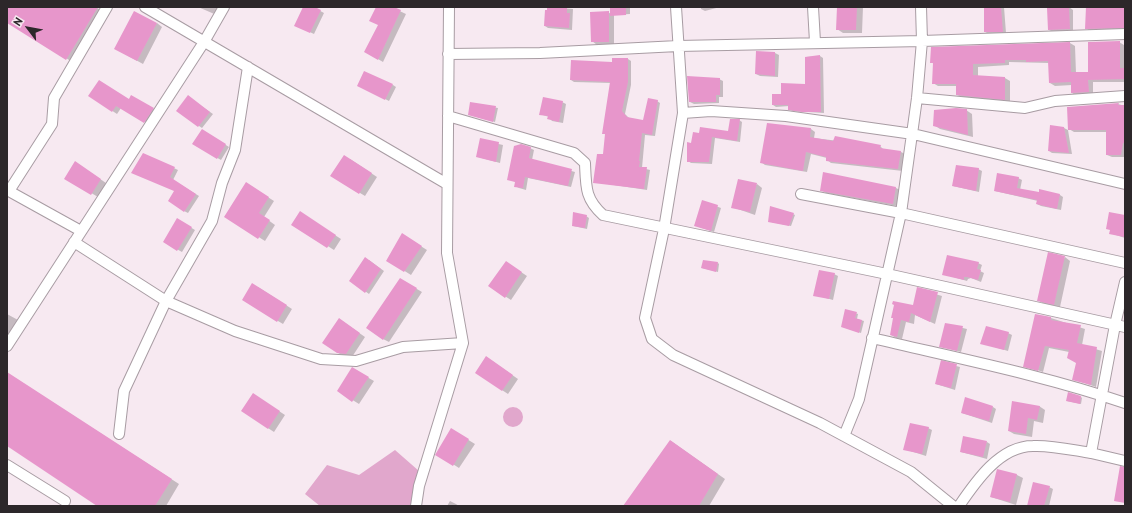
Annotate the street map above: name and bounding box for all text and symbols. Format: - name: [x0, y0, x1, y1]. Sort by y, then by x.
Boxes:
- north arrow: [8, 8, 48, 48]
- text: N: [10, 15, 26, 28]

